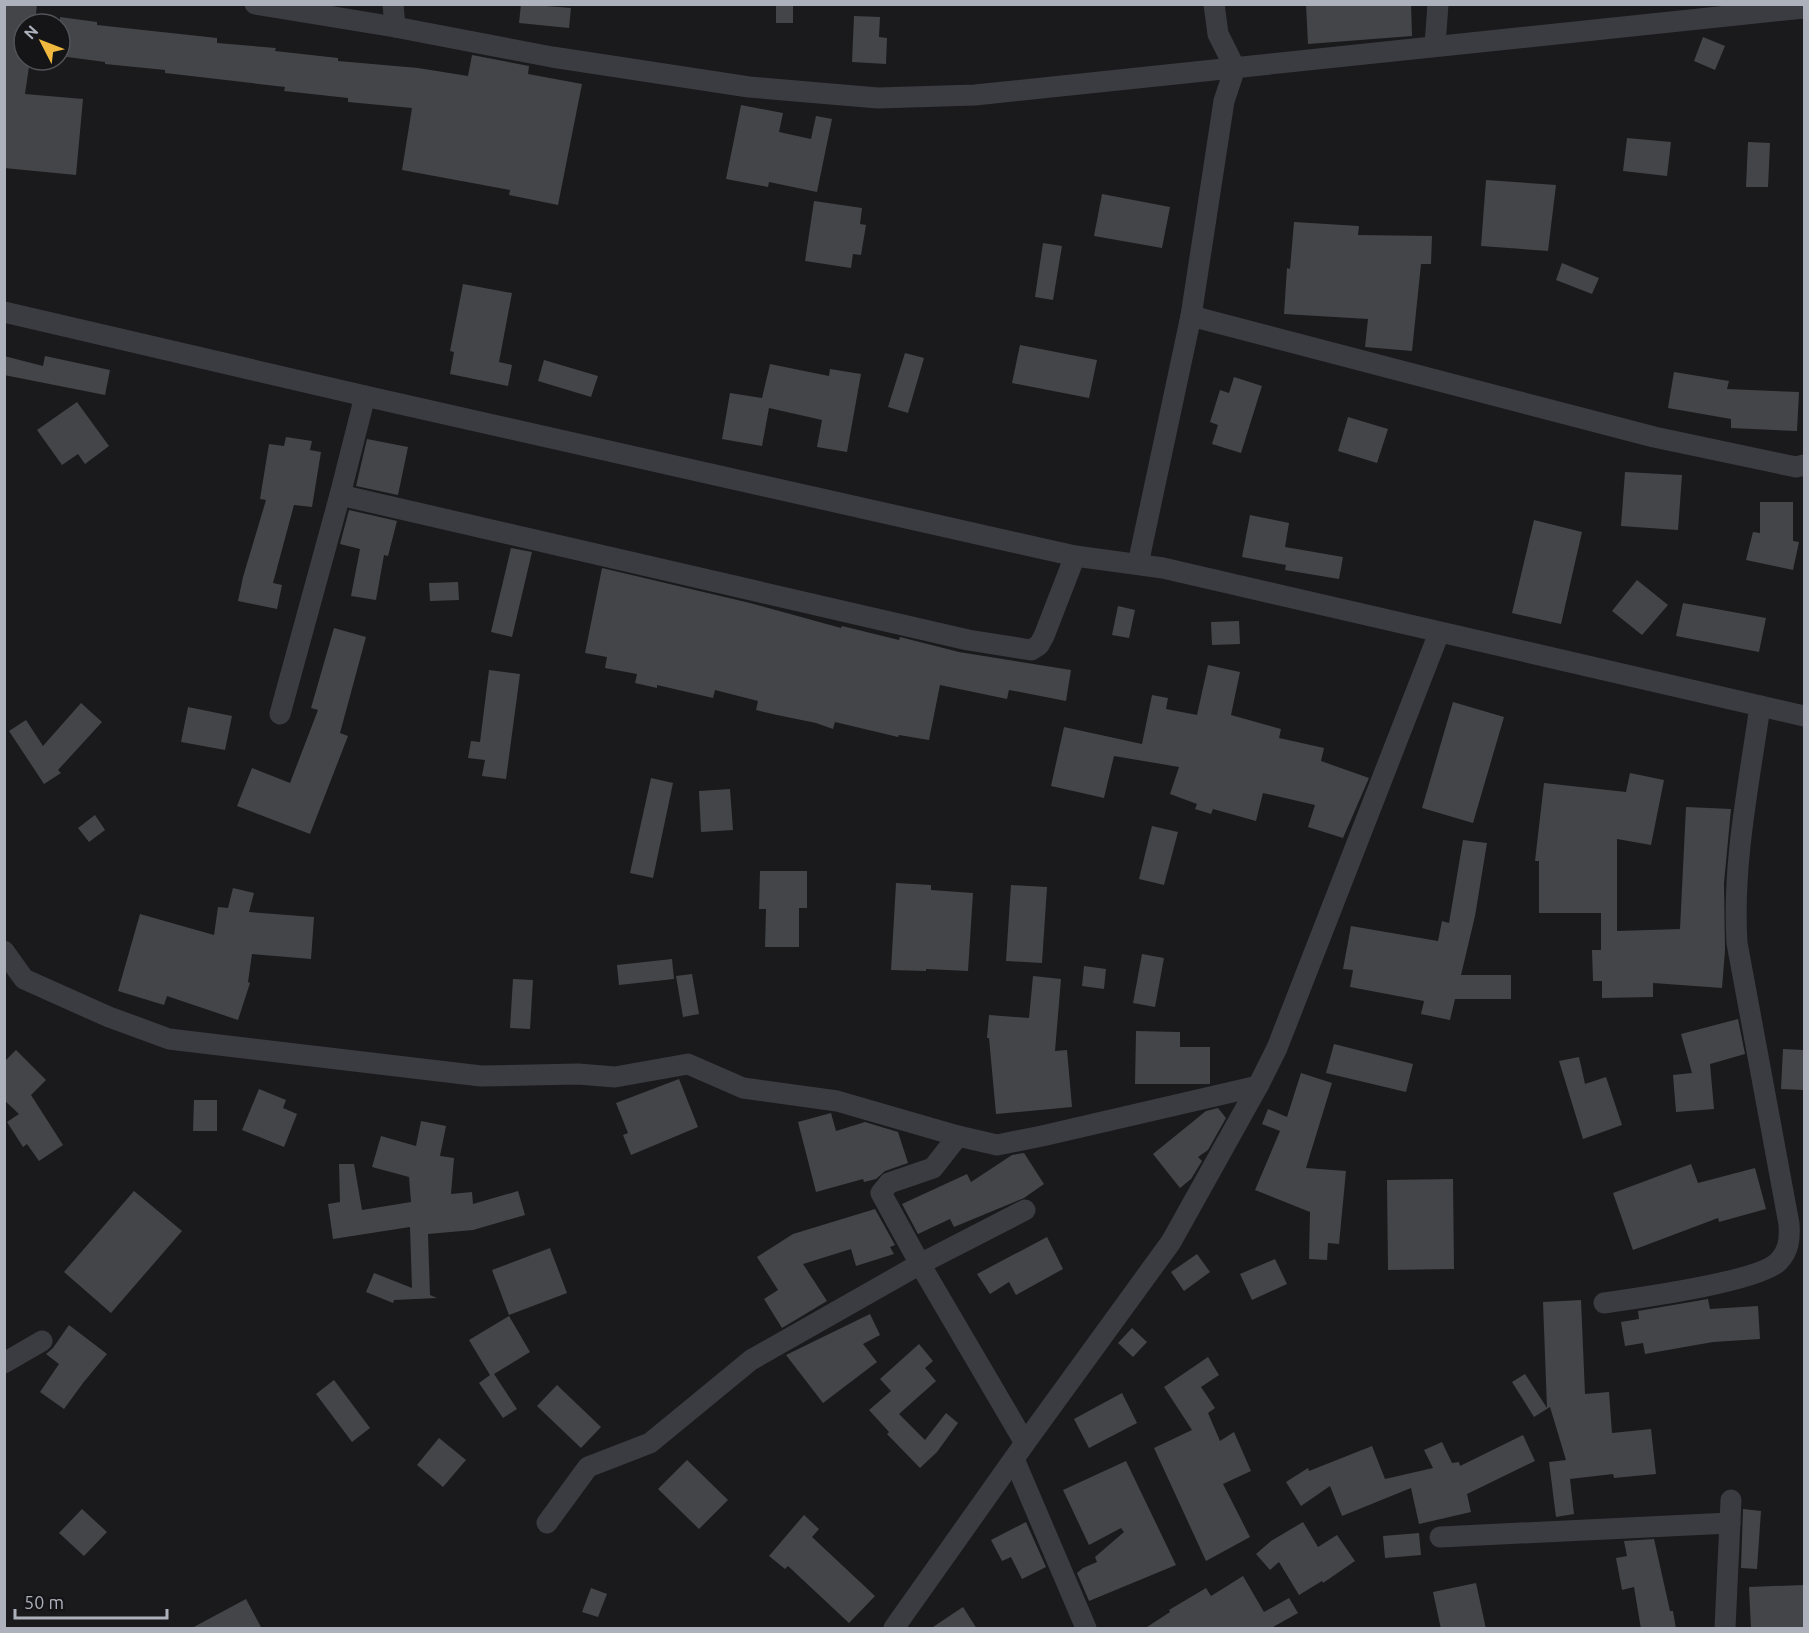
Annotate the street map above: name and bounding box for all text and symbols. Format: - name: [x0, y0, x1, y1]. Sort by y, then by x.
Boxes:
- north arrow: [12, 12, 72, 72]
- text: N: [20, 22, 42, 42]
- scale bar: [15, 1582, 166, 1620]
- text: 50 m: [24, 1592, 64, 1612]

